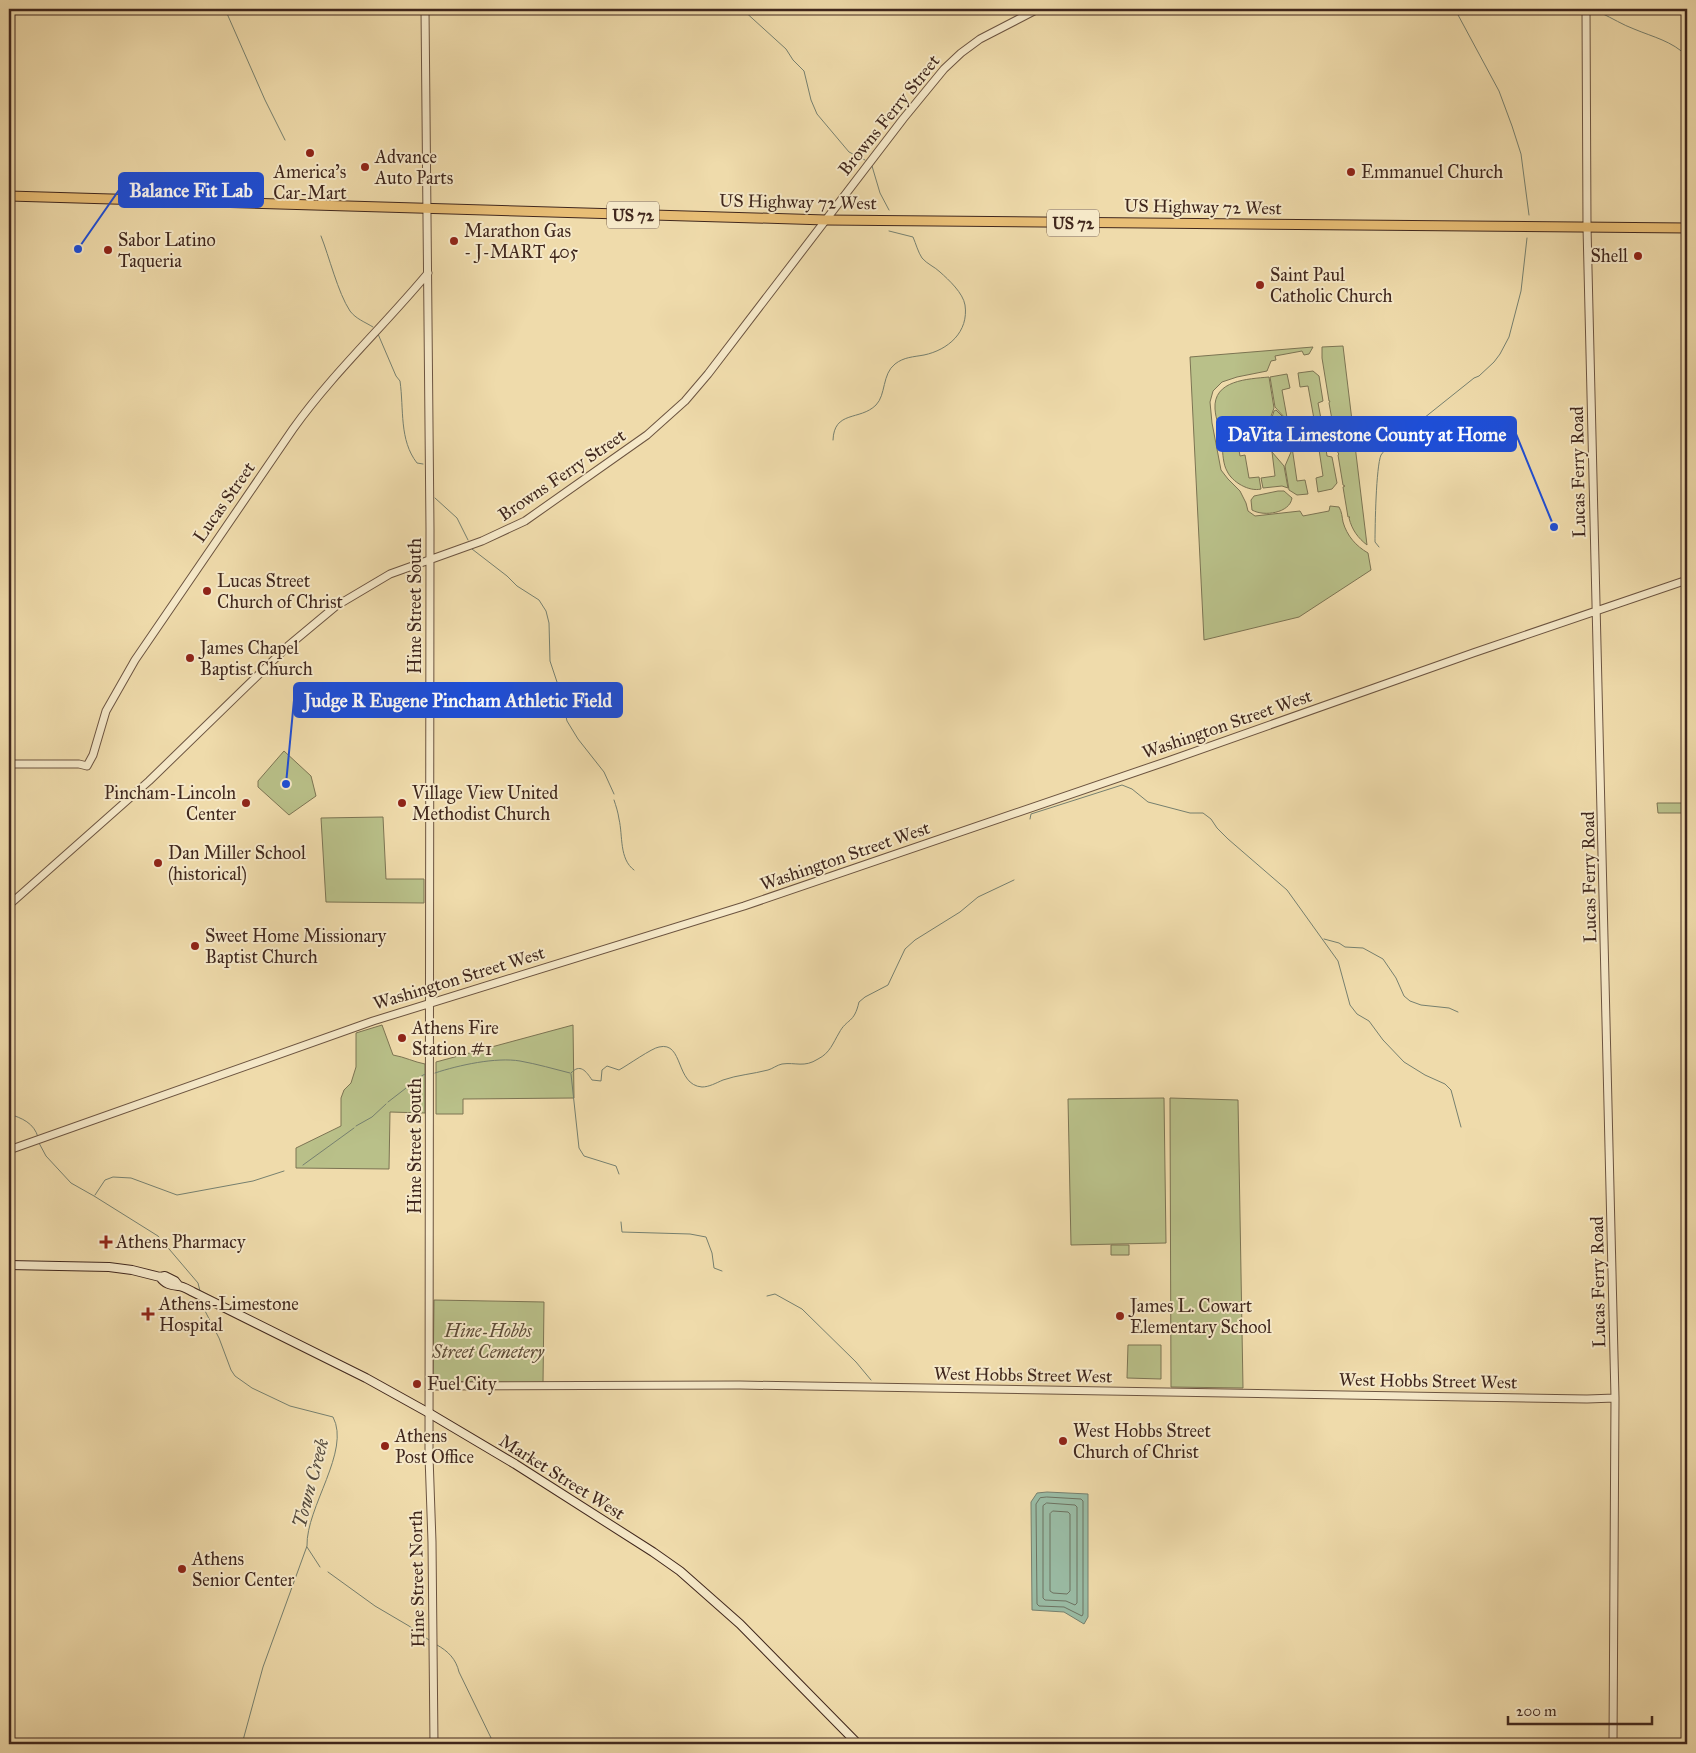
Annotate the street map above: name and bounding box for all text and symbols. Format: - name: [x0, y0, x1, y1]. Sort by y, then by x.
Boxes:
- street label: Browns Ferry Street: [834, 50, 945, 180]
- place label: Advance Auto Parts: [374, 146, 453, 189]
- marker: America's Car-Mart: [304, 147, 316, 159]
- place label: America's Car-Mart: [273, 161, 347, 204]
- marker: Advance Auto Parts: [359, 161, 371, 173]
- place label: Emmanuel Church: [1361, 161, 1503, 183]
- marker: Emmanuel Church: [1345, 166, 1357, 178]
- callout: Balance Fit Lab: [119, 173, 263, 207]
- text: Balance Fit Lab: [129, 179, 253, 202]
- street label: US Highway 72 West: [719, 190, 878, 215]
- street label: US Highway 72 West: [1124, 195, 1283, 220]
- road number: US 72: [607, 202, 659, 228]
- road number: US 72: [1047, 210, 1099, 237]
- place label: Marathon Gas - J-MART 405: [464, 220, 579, 264]
- place label: Sabor Latino Taqueria: [118, 229, 216, 273]
- marker: Marathon Gas - J-MART 405: [448, 235, 460, 247]
- marker: Sabor Latino Taqueria: [102, 244, 114, 256]
- place label: Shell: [1590, 245, 1628, 267]
- marker: Shell: [1632, 250, 1644, 262]
- place label: Saint Paul Catholic Church: [1270, 264, 1393, 307]
- marker: Saint Paul Catholic Church: [1254, 279, 1266, 291]
- street label: Lucas Ferry Road: [1566, 406, 1590, 538]
- callout: DaVita Limestone County at Home: [1217, 417, 1516, 451]
- text: DaVita Limestone County at Home: [1228, 423, 1506, 447]
- street label: Browns Ferry Street: [494, 424, 630, 526]
- street label: Lucas Street: [188, 457, 260, 547]
- street label: Hine Street South: [404, 538, 426, 674]
- place label: Lucas Street Church of Christ: [217, 570, 344, 613]
- marker: Lucas Street Church of Christ: [201, 585, 213, 597]
- place label: James Chapel Baptist Church: [198, 637, 313, 680]
- marker: James Chapel Baptist Church: [184, 652, 196, 664]
- callout: Judge R Eugene Pincham Athletic Field: [294, 683, 622, 717]
- street label: Washington Street West: [1139, 684, 1316, 764]
- text: Judge R Eugene Pincham Athletic Field: [301, 689, 612, 713]
- place label: Pincham-Lincoln Center: [104, 782, 236, 825]
- place label: Village View United Methodist Church: [411, 782, 558, 825]
- marker: Pincham-Lincoln Center: [240, 797, 252, 809]
- marker: Village View United Methodist Church: [396, 797, 408, 809]
- street label: Lucas Ferry Road: [1577, 811, 1601, 943]
- street label: Washington Street West: [757, 816, 934, 896]
- place label: Dan Miller School (historical): [168, 842, 306, 886]
- marker: Dan Miller School (historical): [152, 857, 164, 869]
- place label: Sweet Home Missionary Baptist Church: [205, 925, 387, 968]
- marker: Sweet Home Missionary Baptist Church: [189, 940, 201, 952]
- street label: Washington Street West: [371, 941, 548, 1016]
- place label: Athens Fire Station #1: [411, 1017, 499, 1060]
- marker: Athens Fire Station #1: [396, 1032, 408, 1044]
- street label: Hine Street South: [404, 1078, 426, 1214]
- street label: Lucas Ferry Road: [1586, 1216, 1610, 1348]
- place label: Athens Pharmacy: [115, 1231, 246, 1253]
- marker: Athens Pharmacy: [100, 1236, 112, 1248]
- place label: Athens-Limestone Hospital: [158, 1293, 299, 1336]
- place label: James L. Cowart Elementary School: [1128, 1295, 1272, 1338]
- marker: Athens-Limestone Hospital: [141, 1307, 155, 1321]
- marker: James L. Cowart Elementary School: [1114, 1310, 1126, 1322]
- park label: Hine-Hobbs Street Cemetery: [431, 1320, 545, 1363]
- street label: West Hobbs Street West: [934, 1362, 1113, 1388]
- street label: West Hobbs Street West: [1339, 1368, 1518, 1394]
- place label: Fuel City: [427, 1373, 497, 1395]
- marker: Fuel City: [411, 1378, 423, 1390]
- place label: West Hobbs Street Church of Christ: [1073, 1420, 1211, 1463]
- place label: Athens Post Office: [394, 1425, 474, 1468]
- street label: Market Street West: [495, 1429, 629, 1525]
- marker: West Hobbs Street Church of Christ: [1057, 1435, 1069, 1447]
- water label: Town Creek: [288, 1436, 334, 1530]
- marker: Athens Post Office: [379, 1440, 391, 1452]
- street label: Hine Street North: [405, 1510, 429, 1648]
- place label: Athens Senior Center: [191, 1548, 295, 1591]
- marker: Athens Senior Center: [176, 1563, 188, 1575]
- scale bar: [1508, 1693, 1652, 1725]
- text: 200 m: [1516, 1702, 1557, 1720]

